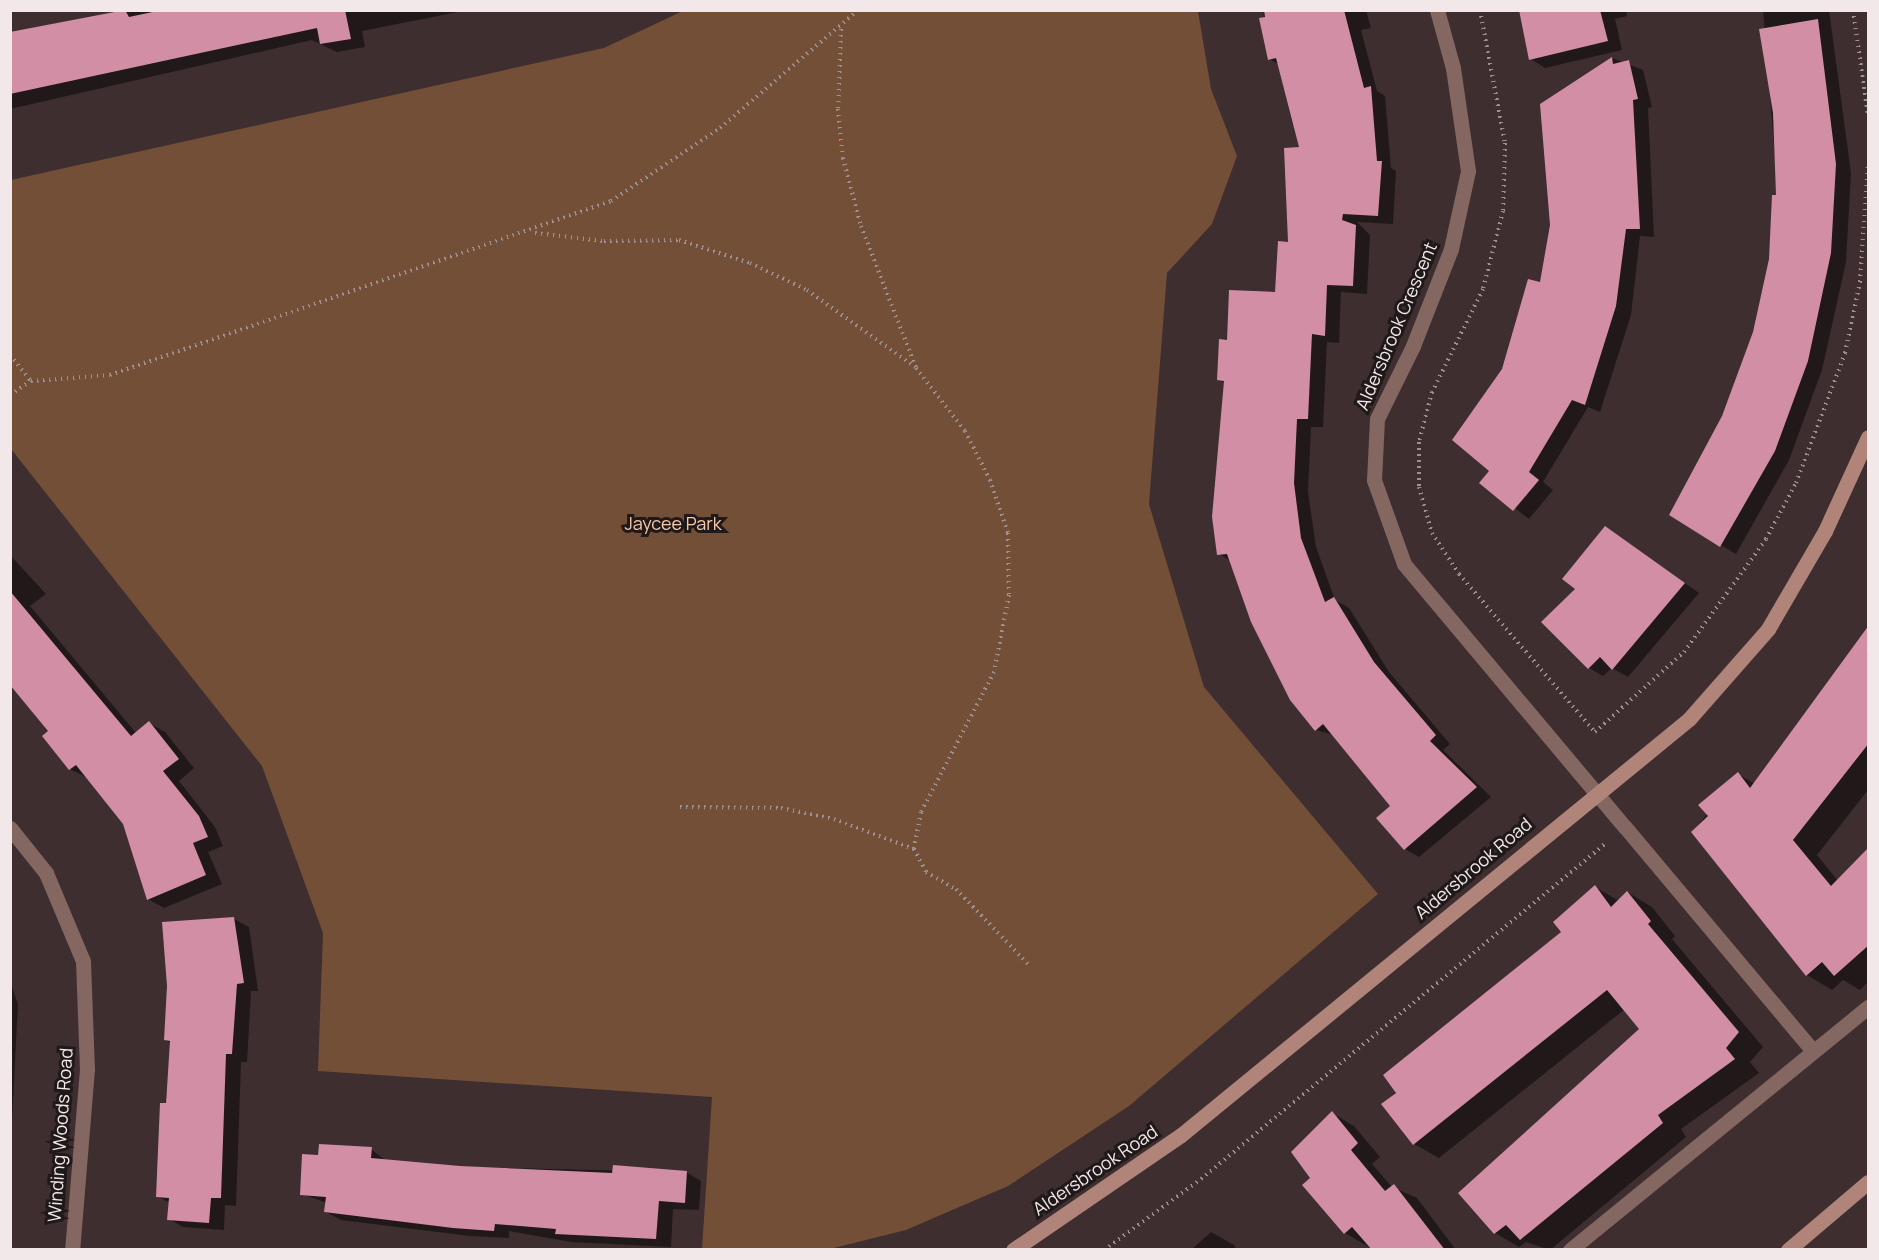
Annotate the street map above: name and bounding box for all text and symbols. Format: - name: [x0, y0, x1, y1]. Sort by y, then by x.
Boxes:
- street label: Aldersbrook Crescent: [1351, 239, 1441, 413]
- park label: Jaycee Park: [624, 512, 722, 534]
- street label: Aldersbrook Road: [1410, 813, 1536, 923]
- street label: Winding Woods Road: [43, 1047, 77, 1223]
- street label: Aldersbrook Road: [1029, 1120, 1161, 1220]

